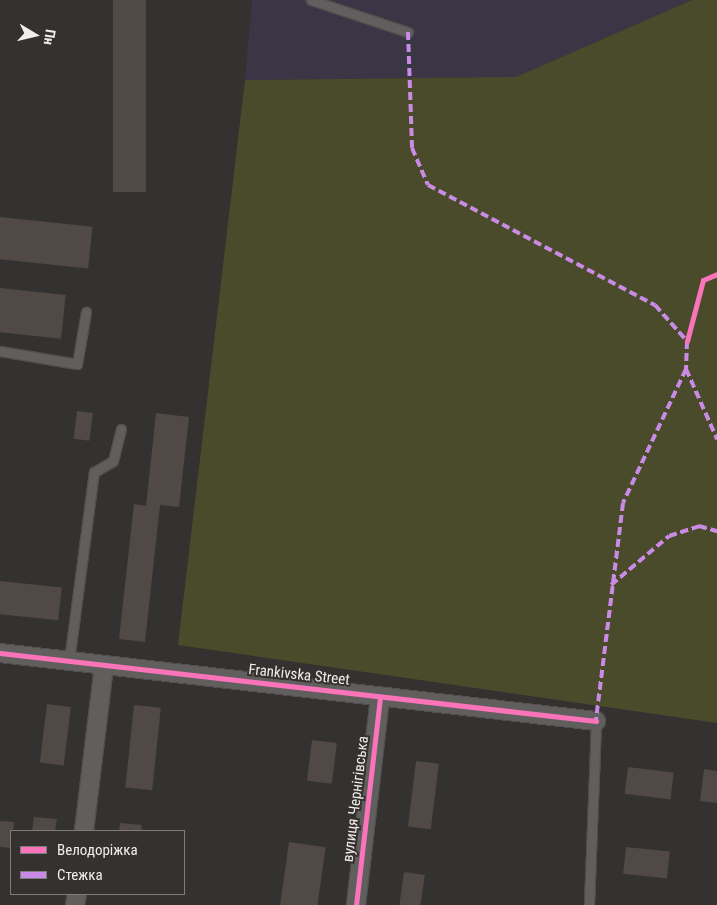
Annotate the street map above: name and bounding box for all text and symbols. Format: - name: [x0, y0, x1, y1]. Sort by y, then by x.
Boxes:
- north arrow: [10, 10, 60, 60]
- text: Пн: [41, 28, 59, 46]
- street label: Frankivska Street: [247, 661, 351, 689]
- street label: вулиця Чернігівська: [339, 735, 373, 863]
- legend: [10, 830, 185, 895]
- text: Велодоріжка: [57, 841, 138, 859]
- text: Стежка: [57, 866, 103, 884]

